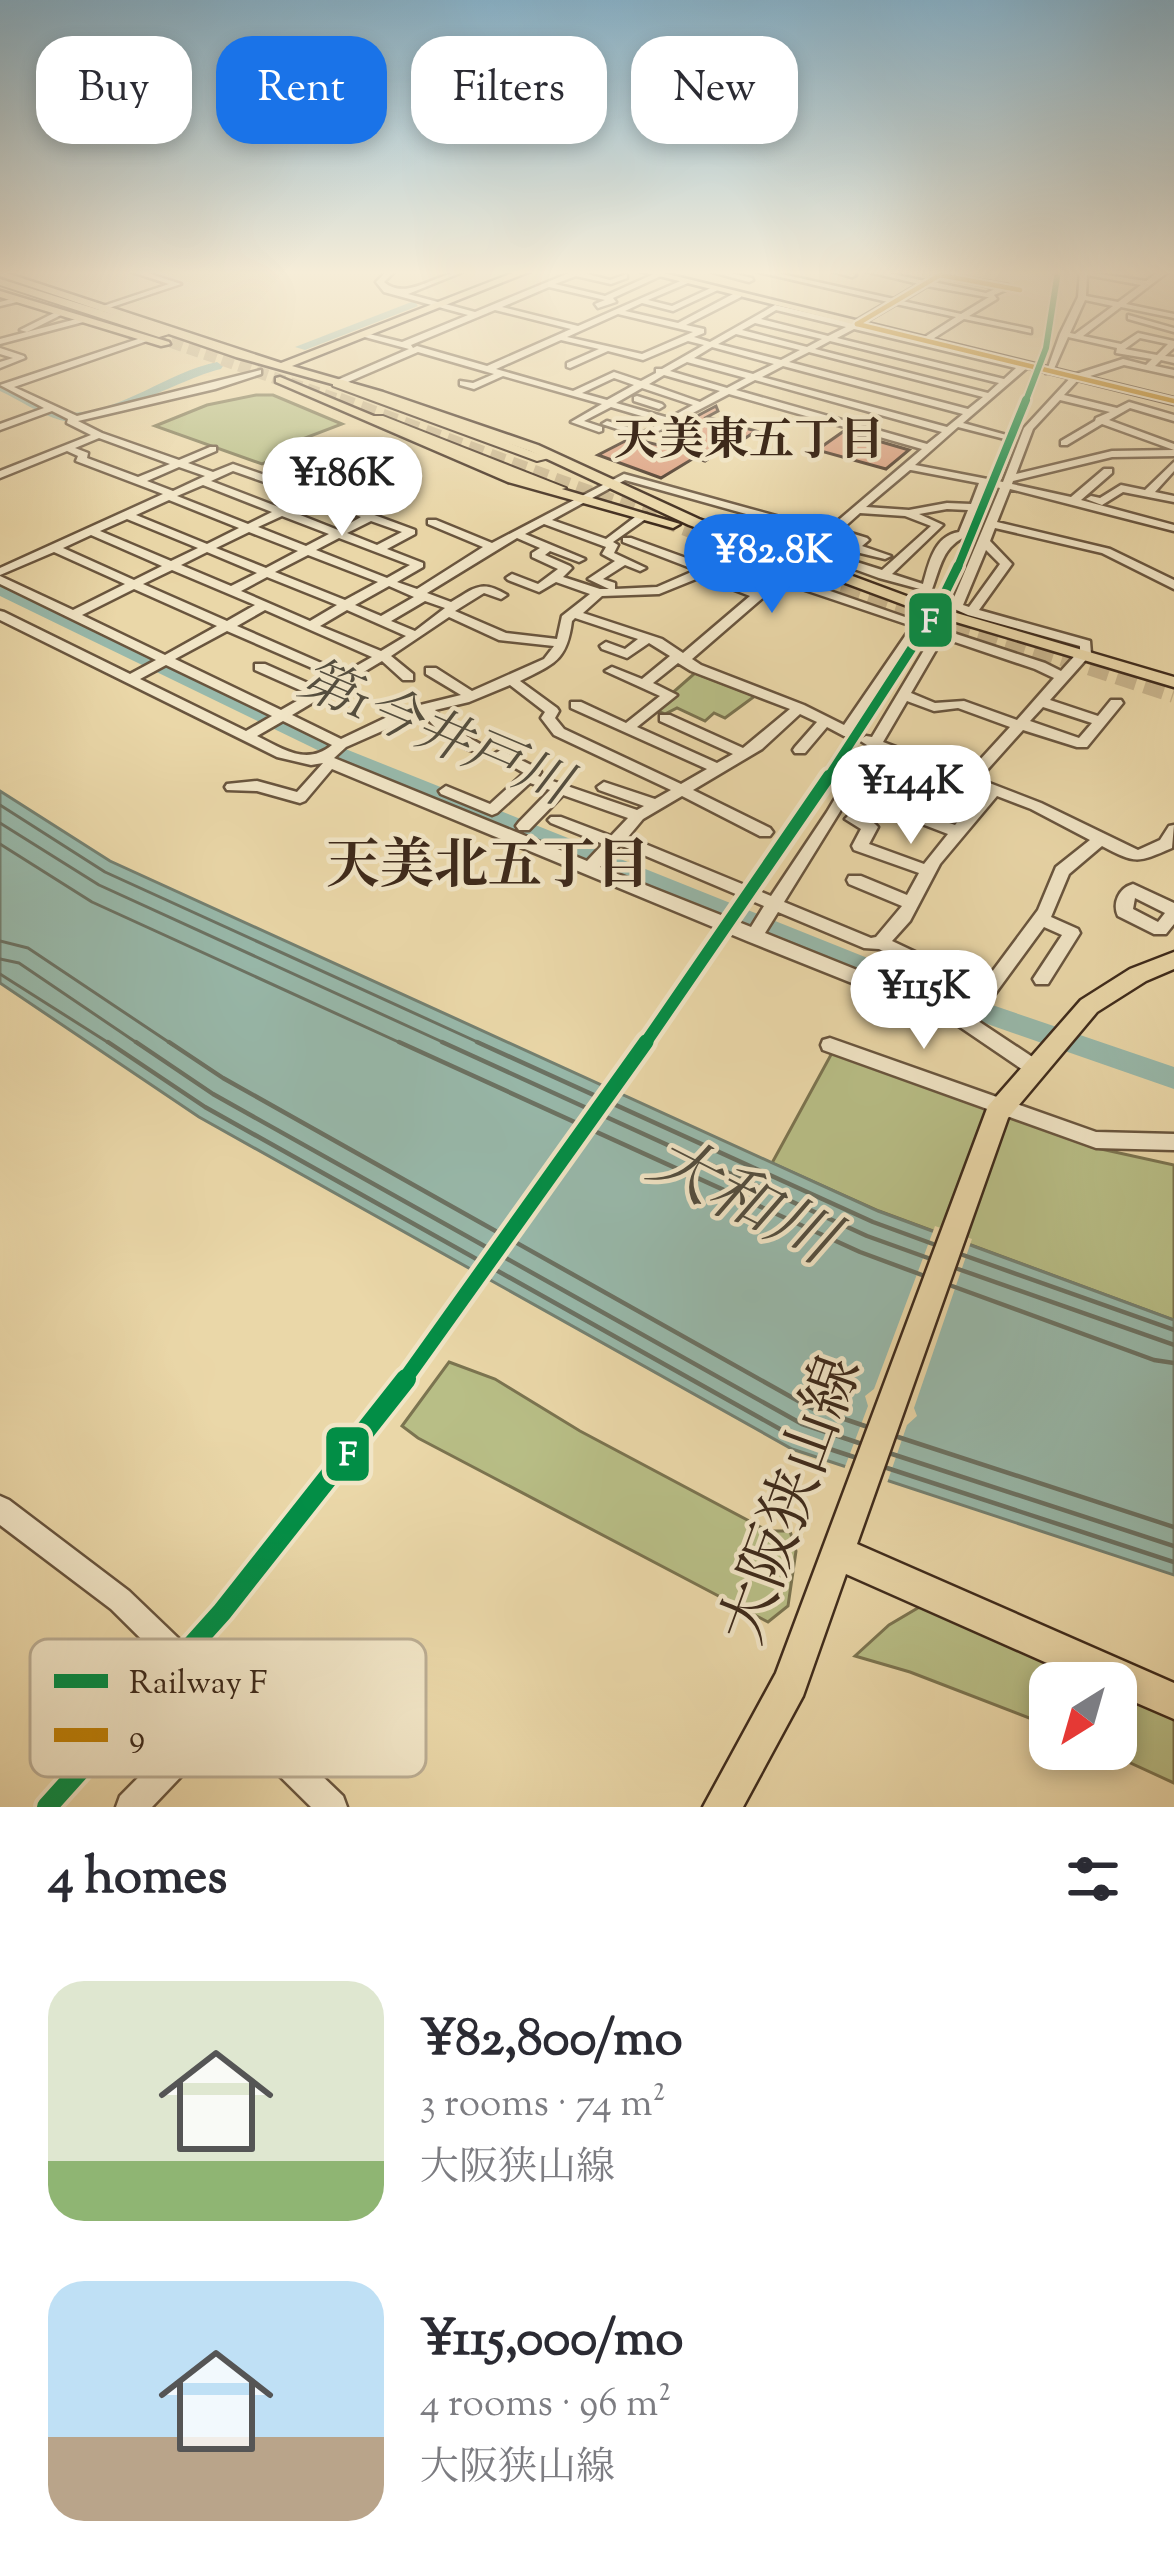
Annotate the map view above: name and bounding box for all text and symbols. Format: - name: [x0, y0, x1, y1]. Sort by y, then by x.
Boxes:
- chip: Buy: [36, 36, 192, 144]
- chip: Rent: [216, 36, 387, 144]
- chip: Filters: [411, 36, 607, 144]
- chip: New: [631, 36, 798, 144]
- district label: 天美東五丁目: [614, 411, 884, 476]
- pin: ¥186K: [258, 437, 426, 539]
- text: ¥186K: [289, 448, 395, 504]
- pin: ¥82.8K: [674, 514, 870, 616]
- text: ¥82.8K: [711, 525, 833, 581]
- line badge: F: [907, 591, 954, 649]
- text: F: [921, 600, 940, 648]
- water label: 第1今井戸川: [286, 644, 585, 830]
- pin: ¥144K: [827, 745, 995, 847]
- text: ¥144K: [858, 756, 964, 812]
- district label: 天美北五丁目: [326, 830, 650, 908]
- pin: ¥115K: [840, 950, 1008, 1052]
- text: ¥115K: [877, 961, 971, 1017]
- water label: 大和川: [630, 1118, 855, 1295]
- street label: 大阪狭山線: [703, 1345, 887, 1657]
- line badge: F: [324, 1425, 371, 1483]
- text: F: [339, 1433, 358, 1481]
- legend: [30, 1639, 426, 1777]
- text: Railway F: [129, 1661, 267, 1709]
- north arrow: [1029, 1662, 1137, 1770]
- map controls: [1029, 1662, 1137, 1770]
- text: 9: [129, 1715, 145, 1763]
- text: 4 homes: [48, 1843, 227, 1916]
- icon: filters: [1060, 1846, 1126, 1912]
- text: ¥82,800/mo: [420, 2005, 683, 2078]
- icon: home: [144, 2029, 288, 2173]
- text: 3 rooms · 74 m²: [420, 2078, 666, 2134]
- text: 大阪狭山線: [420, 2142, 615, 2198]
- text: ¥115,000/mo: [420, 2305, 683, 2378]
- icon: home: [144, 2329, 288, 2473]
- text: 4 rooms · 96 m²: [420, 2378, 671, 2434]
- text: 大阪狭山線: [420, 2442, 615, 2498]

